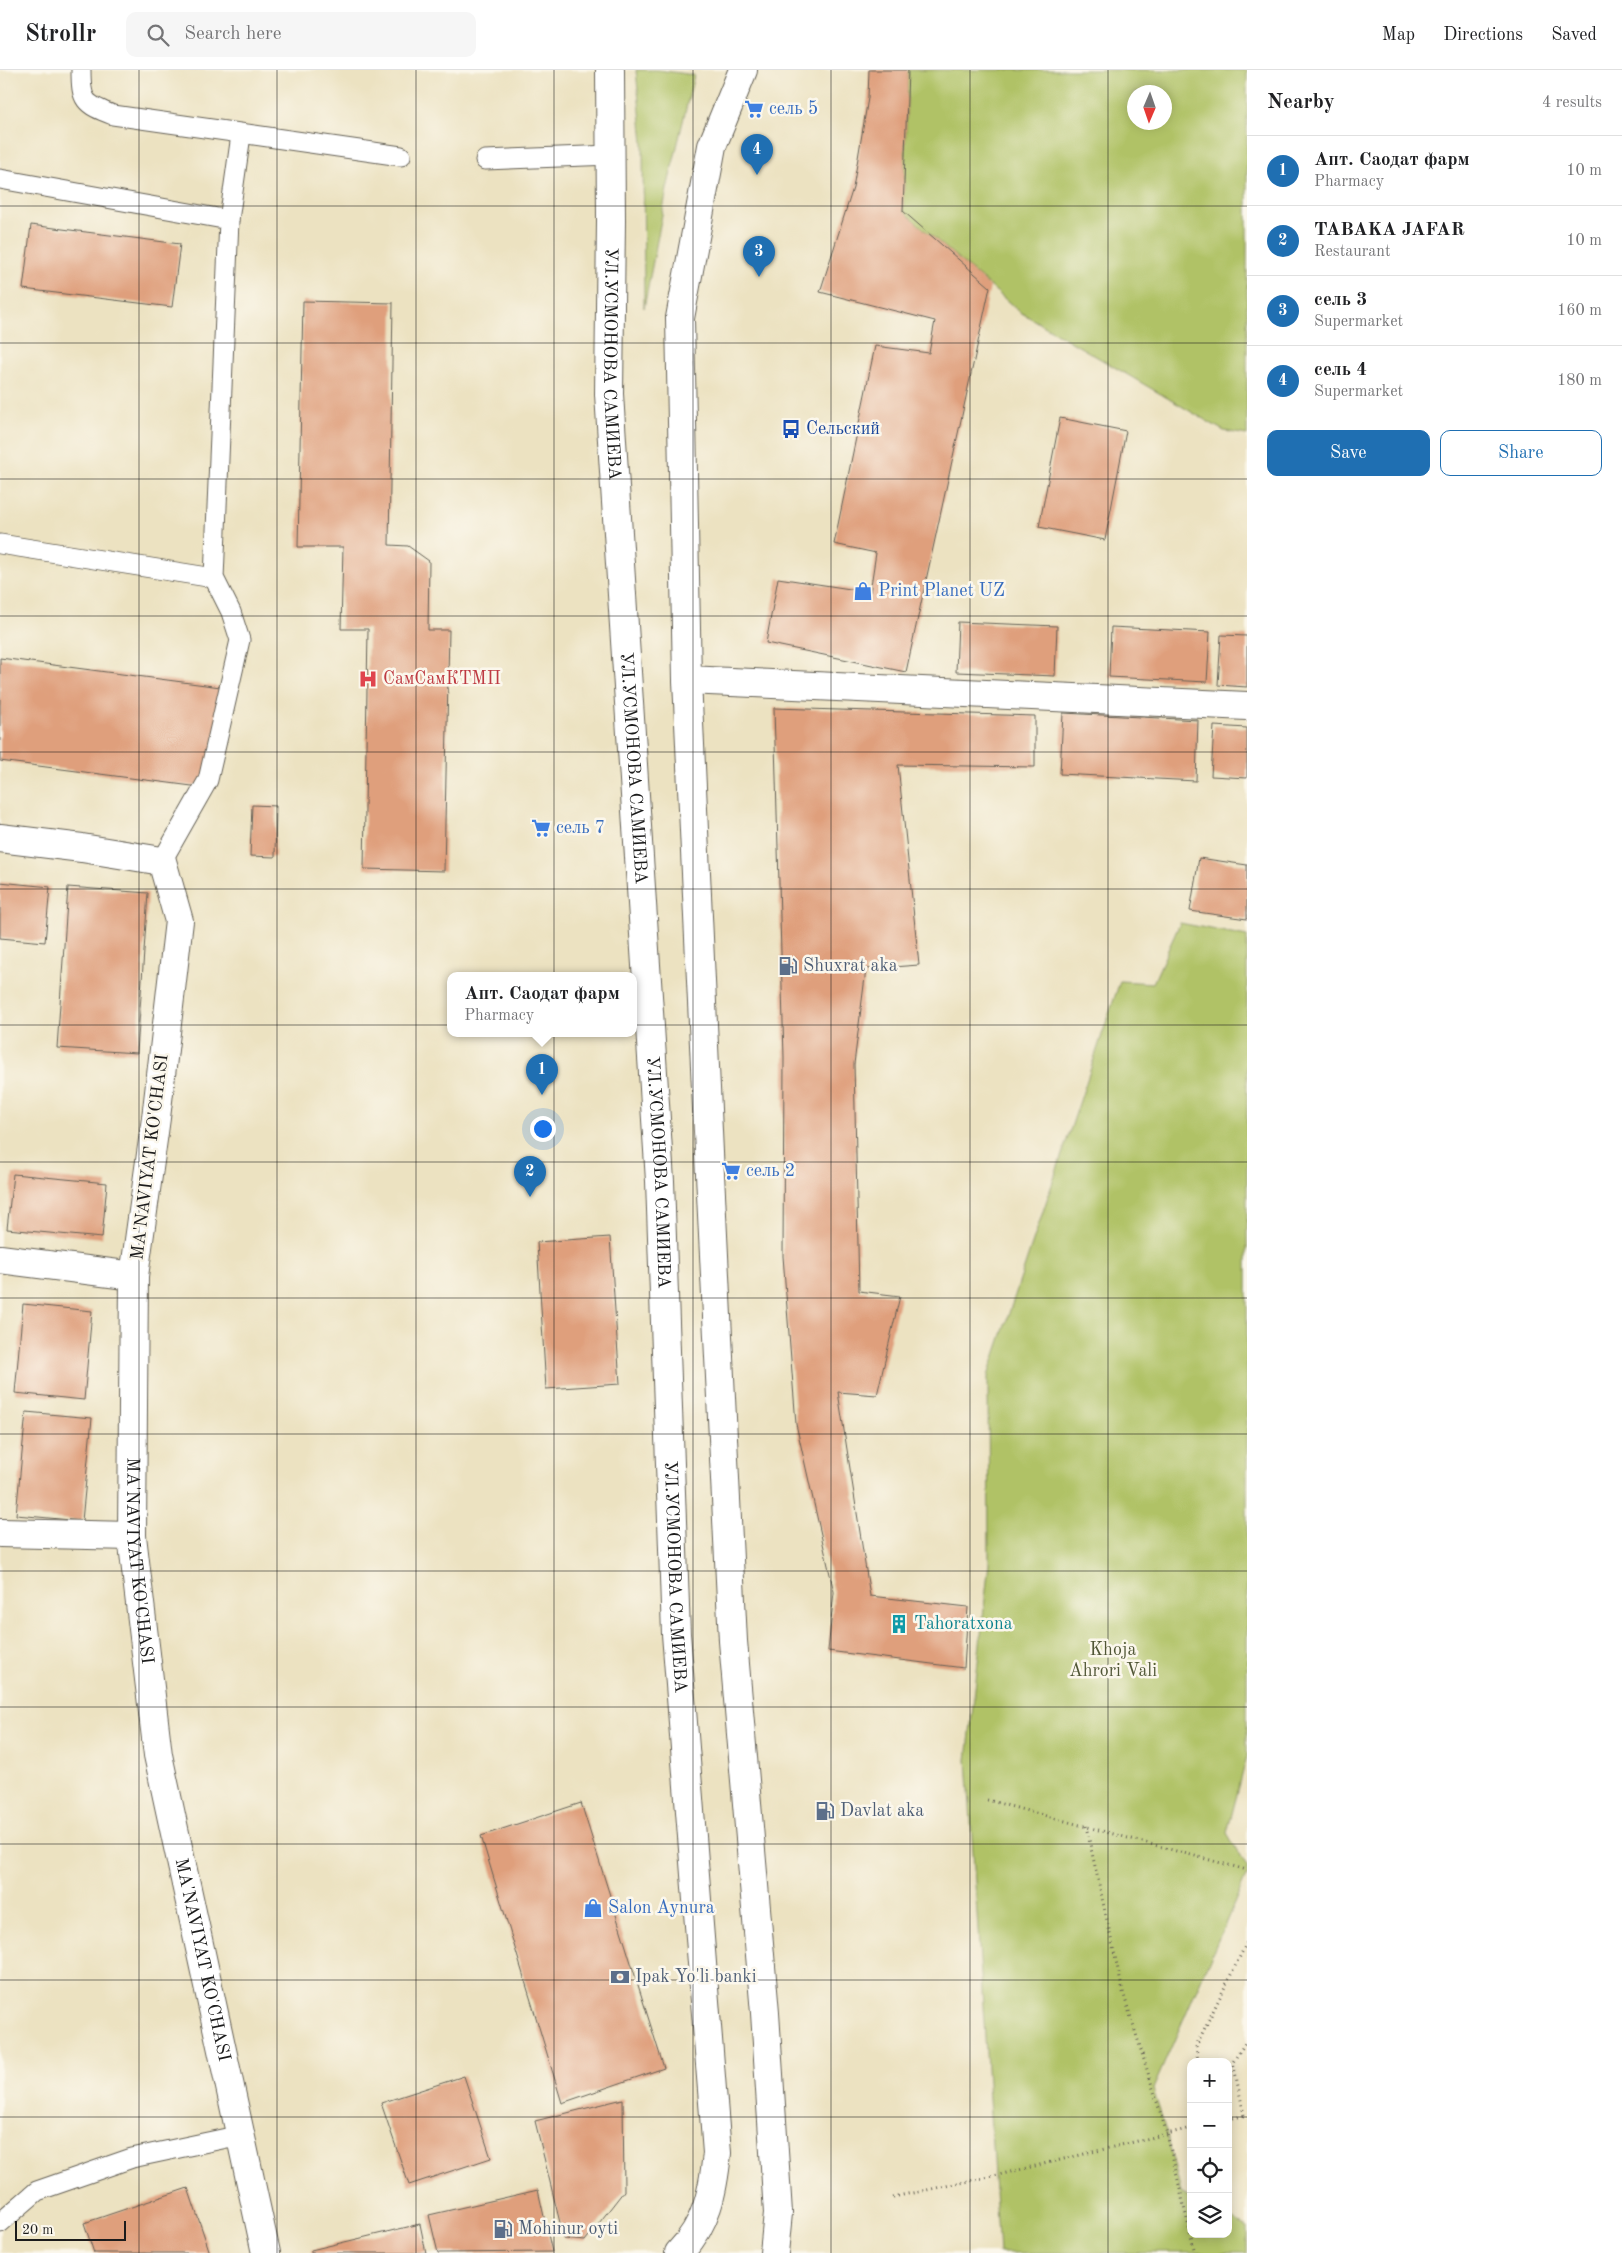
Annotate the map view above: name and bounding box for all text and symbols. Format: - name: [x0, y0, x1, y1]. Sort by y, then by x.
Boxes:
- search box: [126, 12, 476, 57]
- icon: search: [144, 21, 172, 49]
- text: Strollr: [25, 23, 96, 47]
- text: Search here: [184, 25, 282, 44]
- text: Map: [1382, 26, 1415, 44]
- text: Directions: [1443, 26, 1523, 44]
- text: Saved: [1551, 26, 1597, 44]
- north arrow: [1127, 85, 1172, 130]
- text: Nearby: [1267, 92, 1335, 113]
- text: 4 results: [1542, 95, 1602, 111]
- supermarket icon: сель 5: [743, 98, 765, 120]
- place label: сель 5: [769, 100, 818, 118]
- pin: 4: [741, 134, 773, 175]
- text: Апт. Саодат фарм: [1314, 151, 1470, 170]
- text: 1: [1278, 163, 1288, 179]
- text: 10 m: [1566, 163, 1602, 179]
- text: Pharmacy: [1314, 174, 1384, 190]
- text: TABAKA JAFAR: [1314, 221, 1465, 240]
- text: 2: [1278, 233, 1288, 249]
- text: 10 m: [1566, 233, 1602, 249]
- pin: 3: [743, 236, 775, 277]
- text: Restaurant: [1314, 244, 1391, 260]
- street label: УЛ.УСМОНОВА САМИЕВА: [600, 248, 624, 481]
- text: сель 3: [1314, 291, 1367, 310]
- text: 3: [1278, 303, 1288, 319]
- text: 160 m: [1557, 303, 1602, 319]
- text: Supermarket: [1314, 314, 1403, 330]
- text: сель 4: [1314, 361, 1367, 380]
- text: 4: [1278, 373, 1288, 389]
- text: 180 m: [1557, 373, 1602, 389]
- text: Supermarket: [1314, 384, 1403, 400]
- bus stop icon: Сельский: [780, 418, 802, 440]
- place label: Сельский: [806, 420, 880, 438]
- button: Save: [1267, 430, 1430, 476]
- button: Share: [1440, 430, 1602, 476]
- shop icon: Print Planet UZ: [852, 580, 874, 602]
- place label: Print Planet UZ: [878, 582, 1005, 600]
- street label: УЛ.УСМОНОВА САМИЕВА: [617, 652, 650, 885]
- hospital icon: СамСамКТМП: [357, 668, 379, 690]
- place label: СамСамКТМП: [383, 670, 501, 688]
- supermarket icon: сель 7: [530, 817, 552, 839]
- place label: сель 7: [556, 819, 605, 837]
- fuel station icon: Shuxrat aka: [777, 955, 799, 977]
- place label: Shuxrat aka: [803, 957, 898, 975]
- popup: [447, 972, 637, 1037]
- text: Апт. Саодат фарм: [464, 985, 620, 1004]
- text: Pharmacy: [464, 1008, 534, 1024]
- street label: MA'NAVIYAT KO'CHASI: [128, 1053, 172, 1261]
- pin: 1: [526, 1054, 558, 1095]
- street label: УЛ.УСМОНОВА САМИЕВА: [643, 1056, 673, 1289]
- your location: [530, 1116, 556, 1142]
- pin: 2: [514, 1156, 546, 1197]
- supermarket icon: сель 2: [720, 1160, 742, 1182]
- place label: сель 2: [746, 1162, 795, 1180]
- street label: MA'NAVIYAT KO'CHASI: [123, 1457, 156, 1665]
- street label: УЛ.УСМОНОВА САМИЕВА: [661, 1461, 690, 1694]
- building icon: Tahoratxona: [888, 1613, 910, 1635]
- place label: Tahoratxona: [914, 1615, 1013, 1633]
- park label: Khoja Ahrori Vali: [1069, 1641, 1157, 1680]
- fuel station icon: Davlat aka: [814, 1800, 836, 1822]
- place label: Davlat aka: [840, 1802, 924, 1820]
- street label: MA'NAVIYAT KO'CHASI: [172, 1856, 233, 2063]
- shop icon: Salon Aynura: [582, 1897, 604, 1919]
- place label: Salon Aynura: [608, 1899, 715, 1917]
- bank icon: Ipak Yo'li banki: [609, 1966, 631, 1988]
- place label: Ipak Yo'li banki: [635, 1968, 757, 1986]
- map controls: [1187, 2058, 1232, 2238]
- button: +: [1187, 2058, 1232, 2103]
- button: −: [1187, 2103, 1232, 2148]
- button: locate: [1187, 2148, 1232, 2193]
- button: layers: [1187, 2193, 1232, 2238]
- scale bar: [15, 2218, 126, 2241]
- fuel station icon: Mohinur oyti: [492, 2218, 514, 2240]
- place label: Mohinur oyti: [518, 2220, 618, 2238]
- text: 20 m: [22, 2223, 53, 2237]

